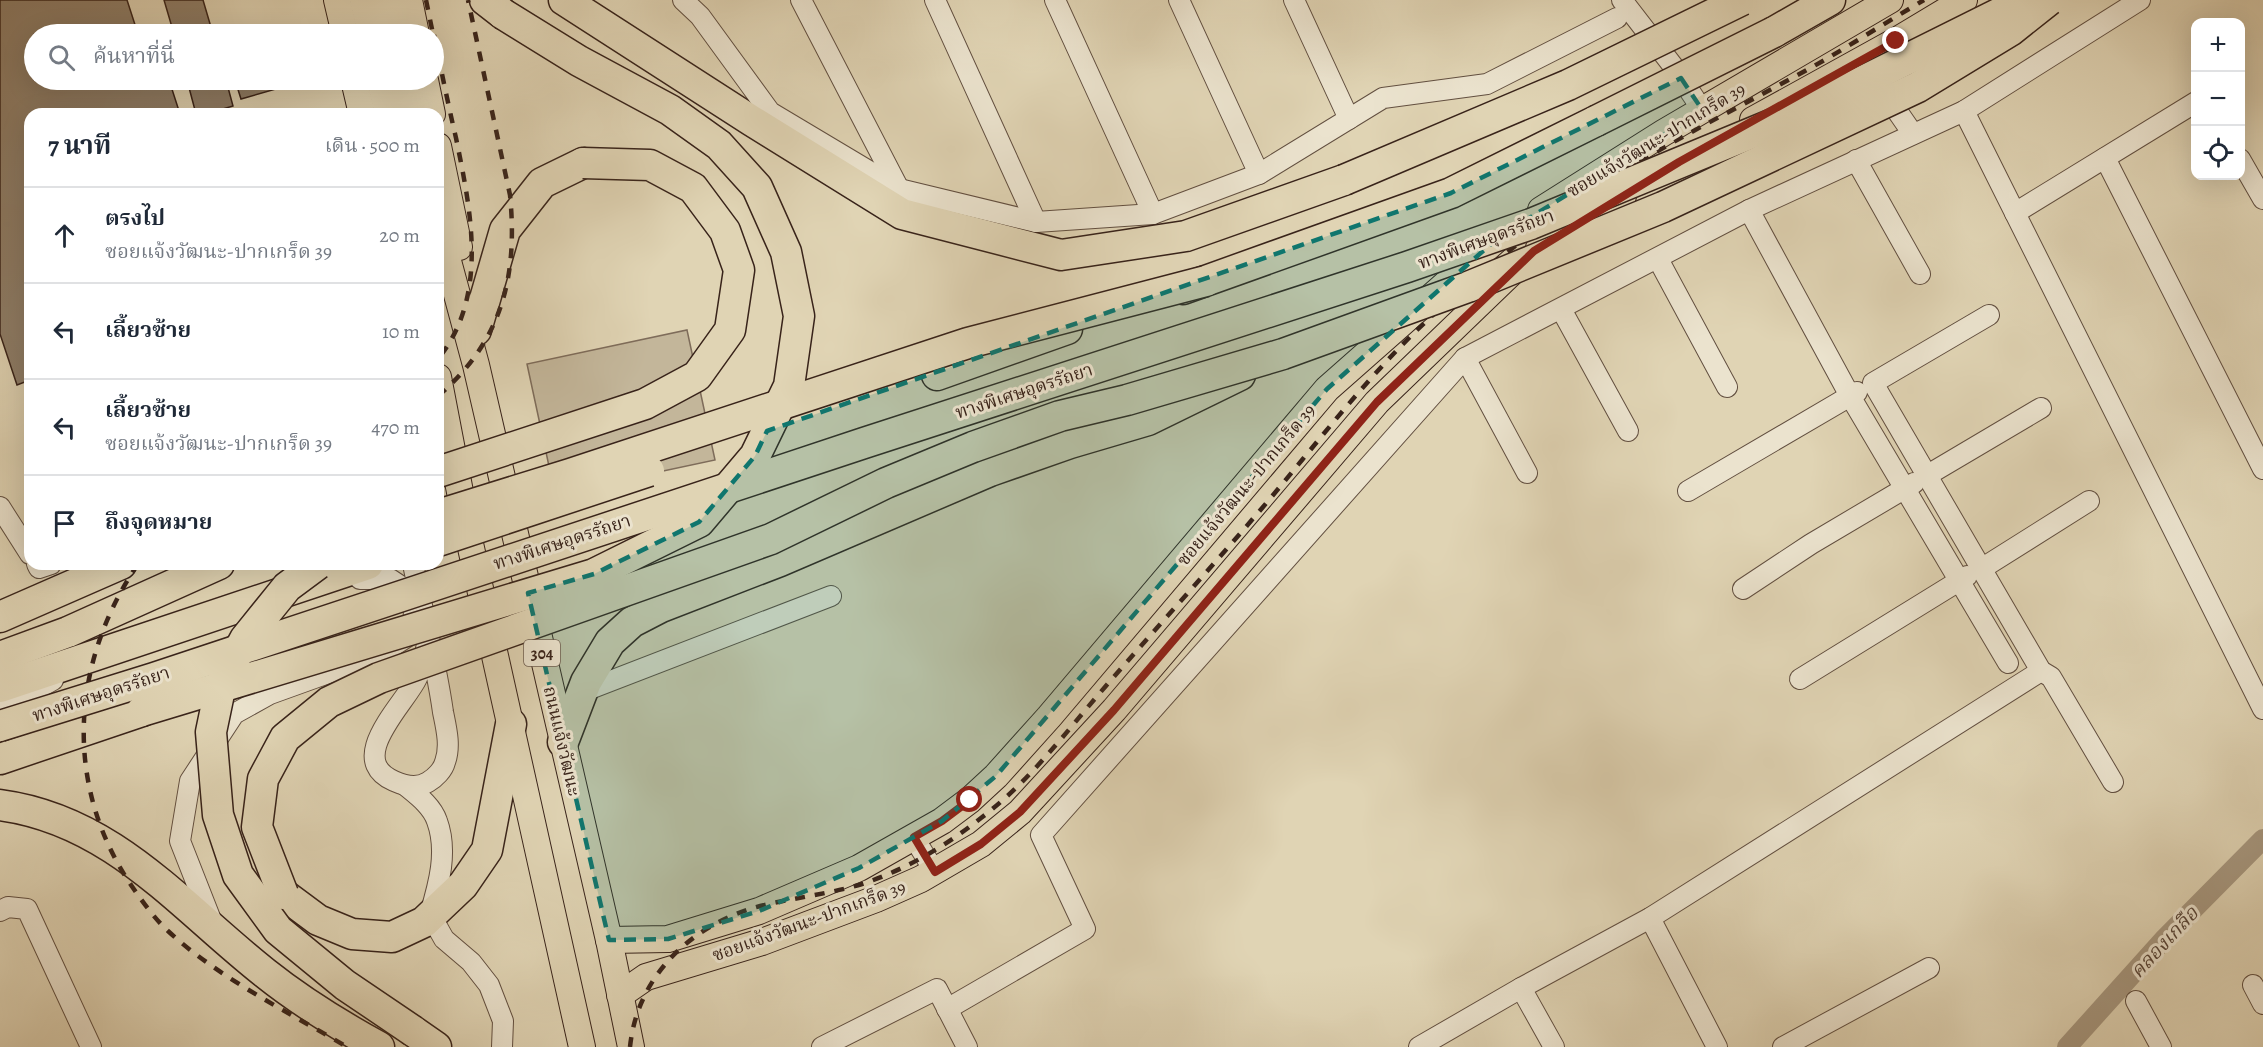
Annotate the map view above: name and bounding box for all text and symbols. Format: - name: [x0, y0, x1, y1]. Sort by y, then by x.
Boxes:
- map controls: [2191, 18, 2245, 180]
- button: +: [2191, 18, 2245, 72]
- search box: [24, 24, 444, 90]
- route end: [1882, 27, 1908, 53]
- icon: search: [45, 41, 78, 74]
- text: ค้นหาที่นี่: [93, 41, 175, 71]
- button: −: [2191, 72, 2245, 126]
- street label: ซอยแจ้งวัฒนะ-ปากเกร็ด 39: [1562, 77, 1750, 203]
- button: locate: [2191, 126, 2245, 180]
- text: 7 นาที: [48, 128, 111, 163]
- text: เดิน · 500 m: [325, 132, 420, 159]
- text: ตรงไป: [105, 203, 165, 233]
- street label: ทางพิเศษอุดรรัถยา: [1415, 203, 1557, 275]
- icon: ahead: [48, 219, 81, 252]
- text: 20 m: [379, 222, 420, 249]
- text: ซอยแจ้งวัฒนะ-ปากเกร็ด 39: [105, 238, 332, 265]
- icon: left: [48, 315, 81, 348]
- text: เลี้ยวซ้าย: [105, 315, 191, 345]
- text: 10 m: [382, 318, 420, 345]
- street label: ทางพิเศษอุดรรัถยา: [952, 357, 1096, 425]
- text: เลี้ยวซ้าย: [105, 395, 191, 425]
- street label: ซอยแจ้งวัฒนะ-ปากเกร็ด 39: [1171, 399, 1321, 571]
- icon: left: [48, 411, 81, 444]
- text: 470 m: [371, 414, 420, 441]
- text: ซอยแจ้งวัฒนะ-ปากเกร็ด 39: [105, 430, 332, 457]
- icon: arrive: [48, 507, 81, 540]
- text: ถึงจุดหมาย: [105, 507, 212, 537]
- street label: ทางพิเศษอุดรรัถยา: [490, 508, 634, 576]
- road number: 304: [524, 640, 560, 666]
- street label: ทางพิเศษอุดรรัถยา: [29, 660, 173, 728]
- street label: ถนนแจ้งวัฒนะ: [538, 684, 586, 798]
- route start: [956, 786, 982, 812]
- street label: ซอยแจ้งวัฒนะ-ปากเกร็ด 39: [709, 875, 909, 967]
- water label: คลองเกลือ: [2124, 900, 2205, 984]

